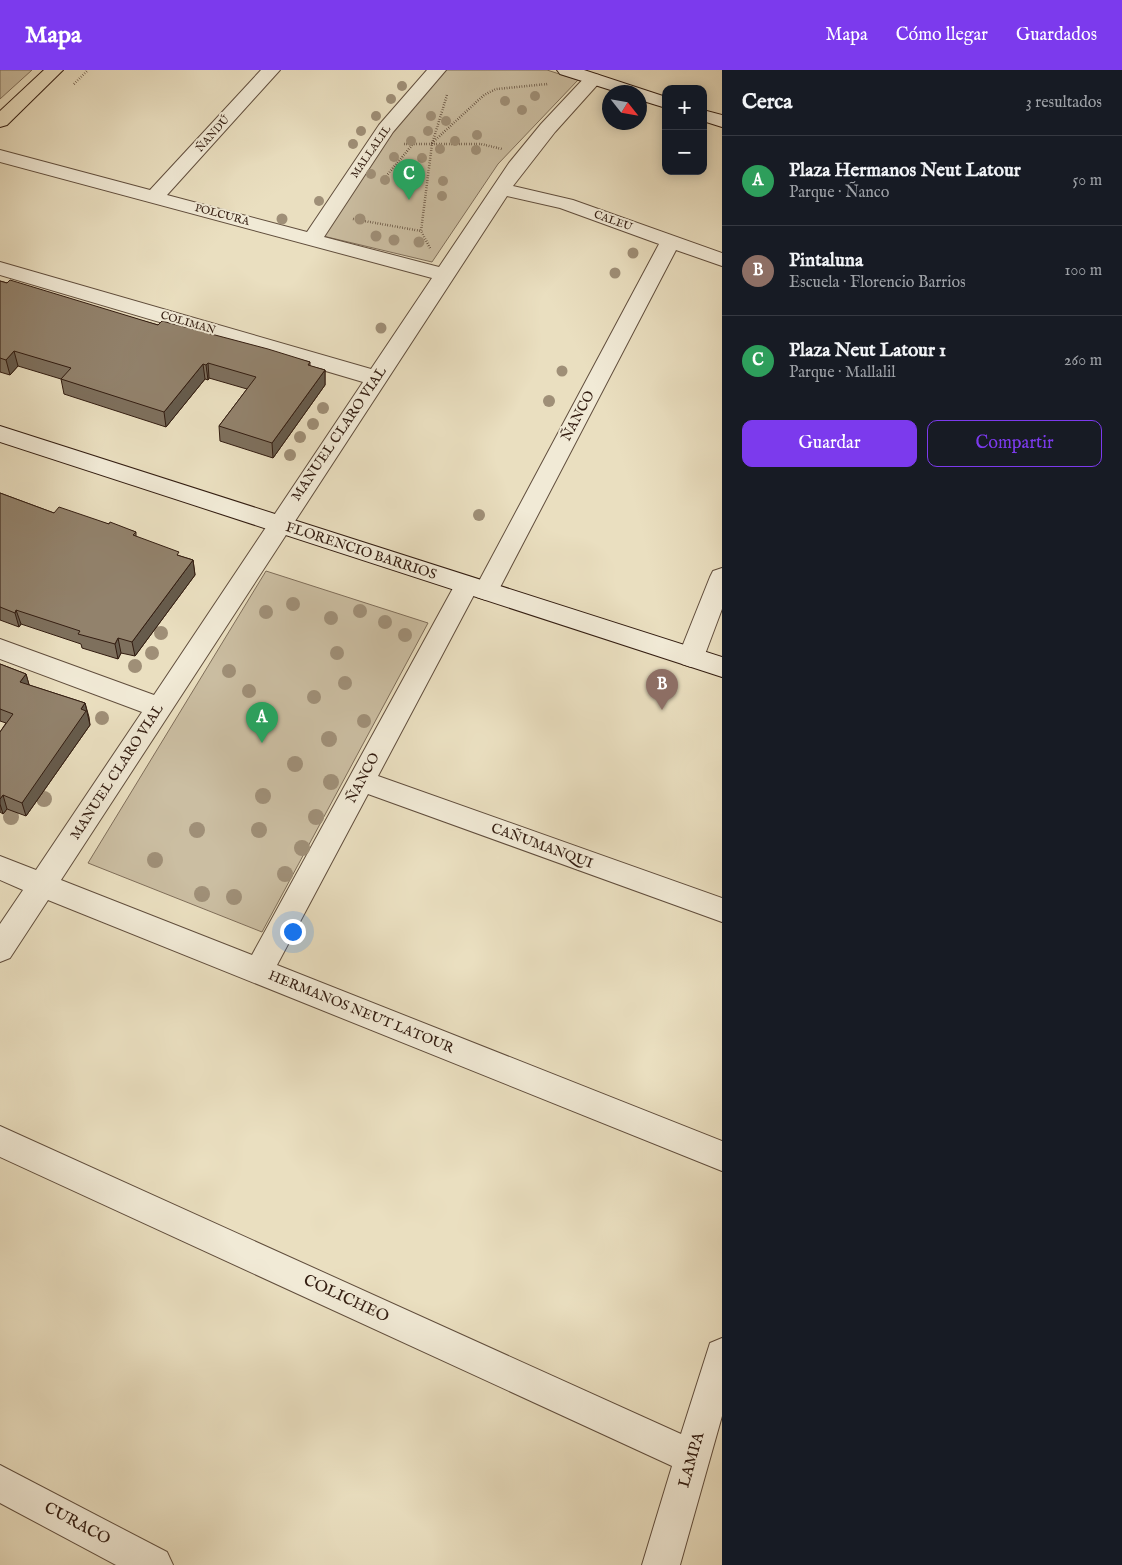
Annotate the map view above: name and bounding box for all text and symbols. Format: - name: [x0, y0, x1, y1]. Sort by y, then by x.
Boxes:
- text: Mapa: [25, 20, 81, 51]
- text: Mapa: [825, 24, 868, 47]
- text: Cómo llegar: [896, 24, 988, 47]
- text: Guardados: [1016, 24, 1097, 47]
- north arrow: [602, 85, 647, 130]
- map controls: [662, 85, 707, 175]
- button: +: [662, 85, 707, 130]
- text: Cerca: [742, 89, 792, 116]
- text: 3 resultados: [1026, 93, 1102, 113]
- street label: ÑANDÚ: [193, 112, 233, 155]
- street label: MALLALIL: [348, 123, 394, 181]
- button: −: [662, 130, 707, 175]
- pin: C: [393, 159, 425, 200]
- text: Plaza Hermanos Neut Latour: [789, 159, 1021, 183]
- text: A: [753, 171, 763, 191]
- text: 50 m: [1073, 171, 1102, 191]
- text: Parque · Ñanco: [789, 183, 889, 203]
- street label: POLCURA: [193, 201, 251, 229]
- street label: CALEU: [592, 208, 635, 235]
- text: Pintaluna: [789, 249, 863, 273]
- text: B: [753, 261, 763, 281]
- text: 100 m: [1065, 261, 1102, 281]
- text: Escuela · Florencio Barrios: [789, 273, 966, 293]
- street label: COLIMAN: [159, 308, 218, 338]
- text: Plaza Neut Latour 1: [789, 339, 946, 363]
- text: C: [752, 351, 764, 371]
- text: 260 m: [1064, 351, 1102, 371]
- street label: MANUEL CLARO VIAL: [287, 363, 391, 505]
- text: Parque · Mallalil: [789, 363, 896, 383]
- street label: ÑANCO: [556, 387, 599, 444]
- button: Guardar: [742, 420, 917, 467]
- button: Compartir: [927, 420, 1102, 467]
- street label: FLORENCIO BARRIOS: [283, 518, 439, 584]
- pin: B: [646, 669, 678, 710]
- street label: MANUEL CLARO VIAL: [66, 701, 168, 843]
- pin: A: [246, 702, 278, 743]
- street label: ÑANCO: [341, 749, 384, 806]
- street label: CAÑUMANQUI: [489, 818, 596, 873]
- your location: [280, 919, 306, 945]
- street label: HERMANOS NEUT LATOUR: [265, 966, 457, 1058]
- street label: COLICHEO: [300, 1270, 392, 1328]
- street label: LAMPA: [675, 1429, 710, 1490]
- street label: CURACO: [40, 1498, 114, 1550]

